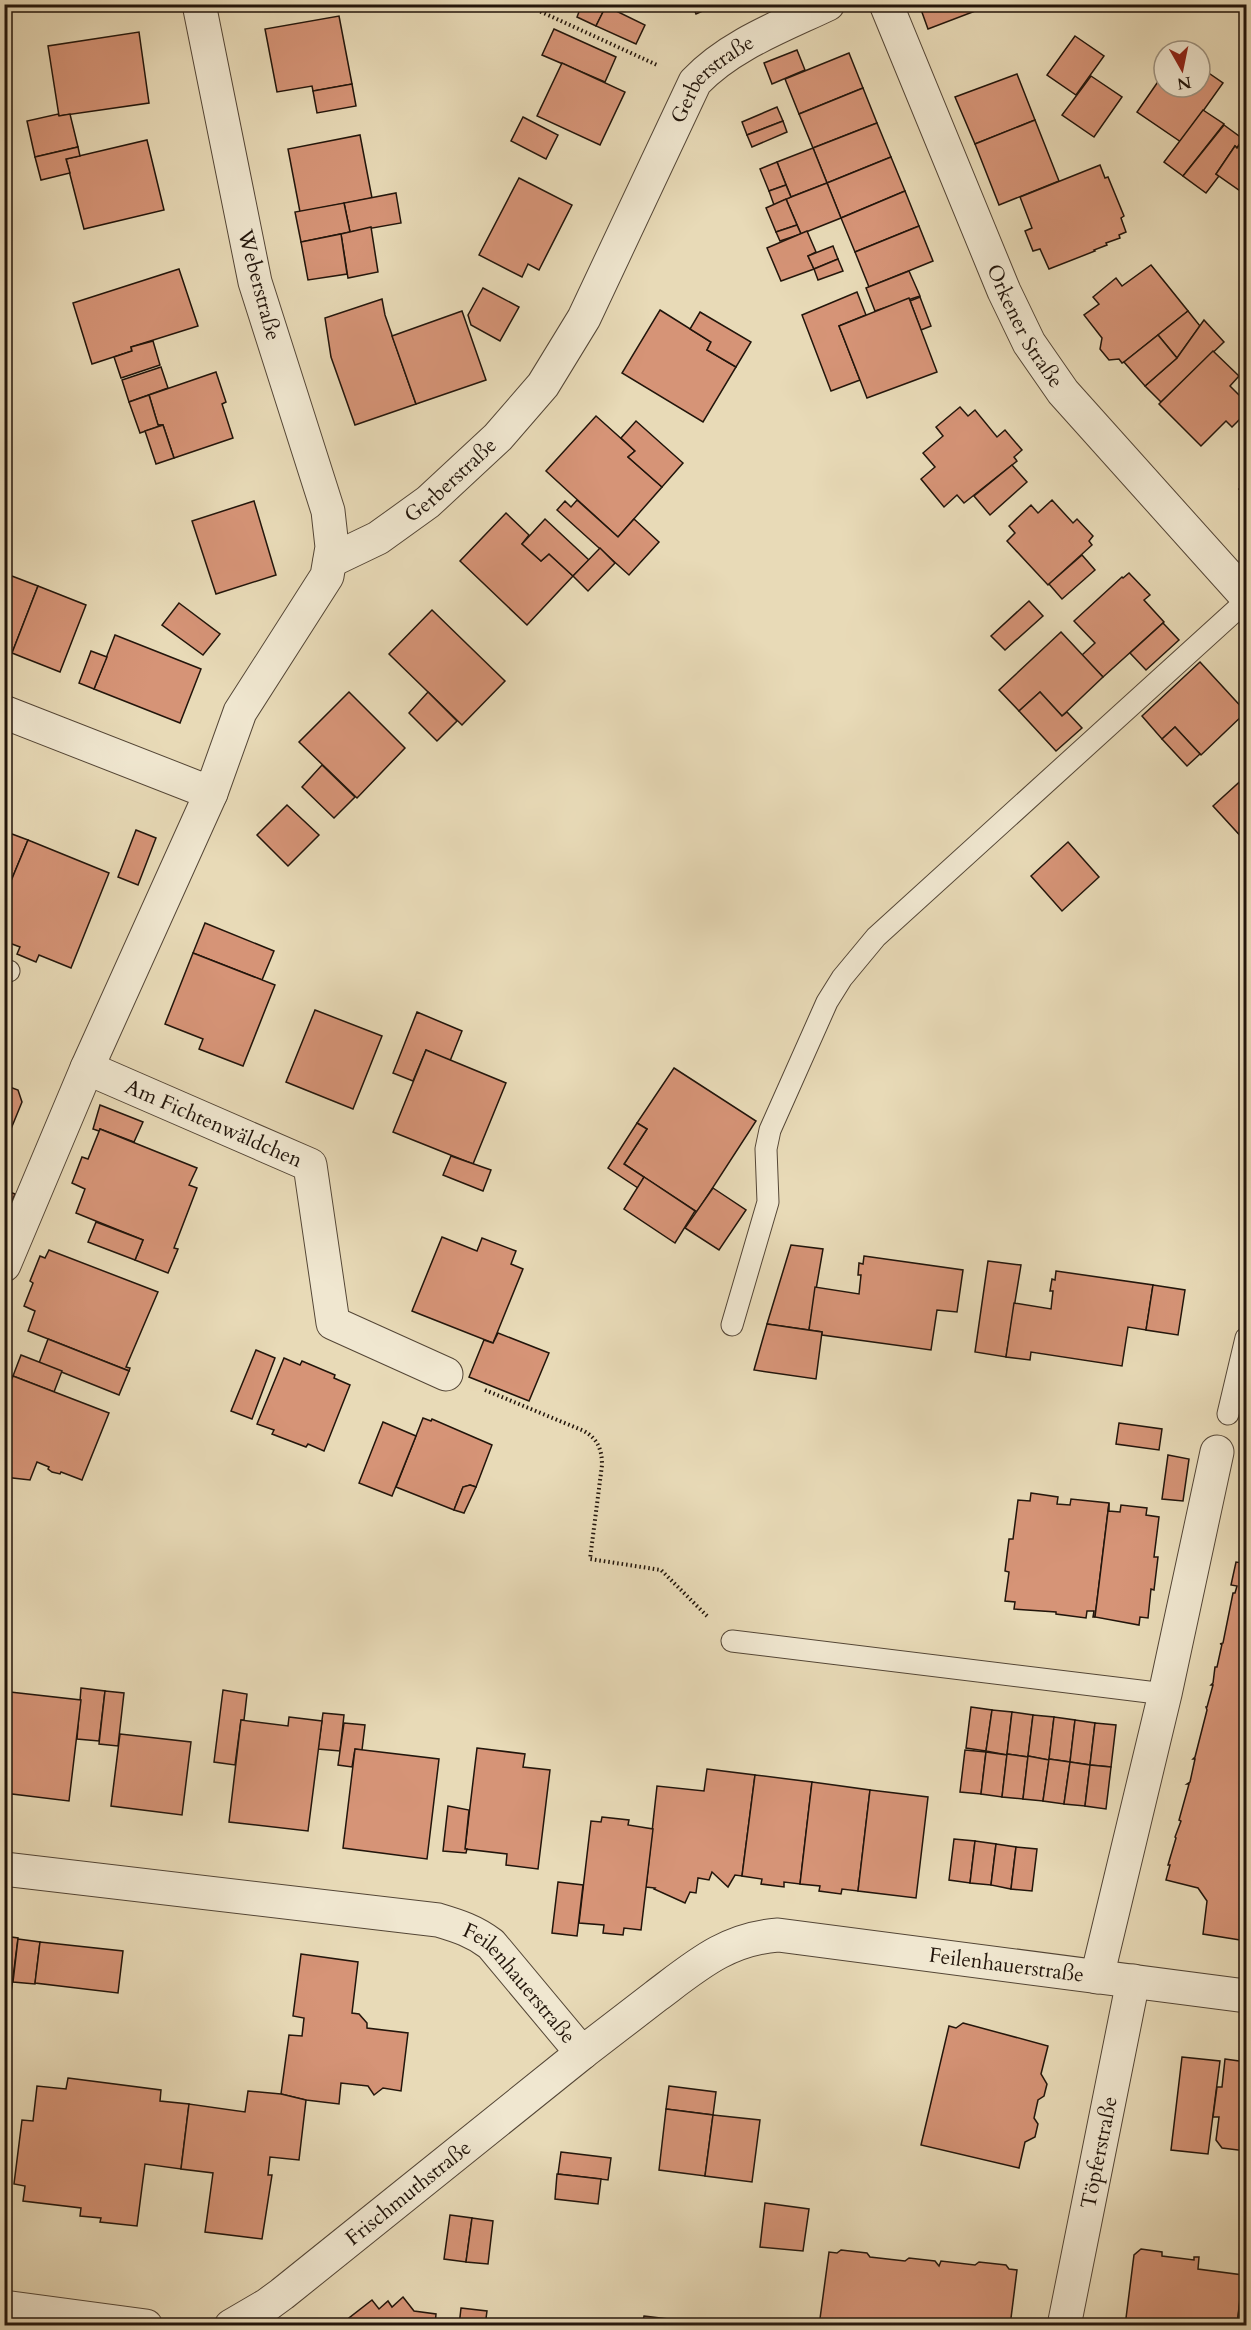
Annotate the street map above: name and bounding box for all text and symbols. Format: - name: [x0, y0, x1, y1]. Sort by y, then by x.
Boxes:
- street label: Gerberstraße: [663, 28, 759, 128]
- north arrow: [1152, 39, 1212, 99]
- text: N: [1176, 71, 1193, 95]
- street label: Weberstraße: [230, 225, 288, 344]
- street label: Orkener Straße: [980, 260, 1070, 394]
- street label: Gerberstraße: [398, 431, 503, 529]
- street label: Am Fichtenwäldchen: [121, 1072, 307, 1175]
- street label: Feilenhauerstraße: [458, 1916, 583, 2050]
- street label: Feilenhauerstraße: [927, 1940, 1086, 1989]
- street label: Töpferstraße: [1073, 2094, 1124, 2211]
- street label: Frischmuthstraße: [339, 2133, 477, 2252]

